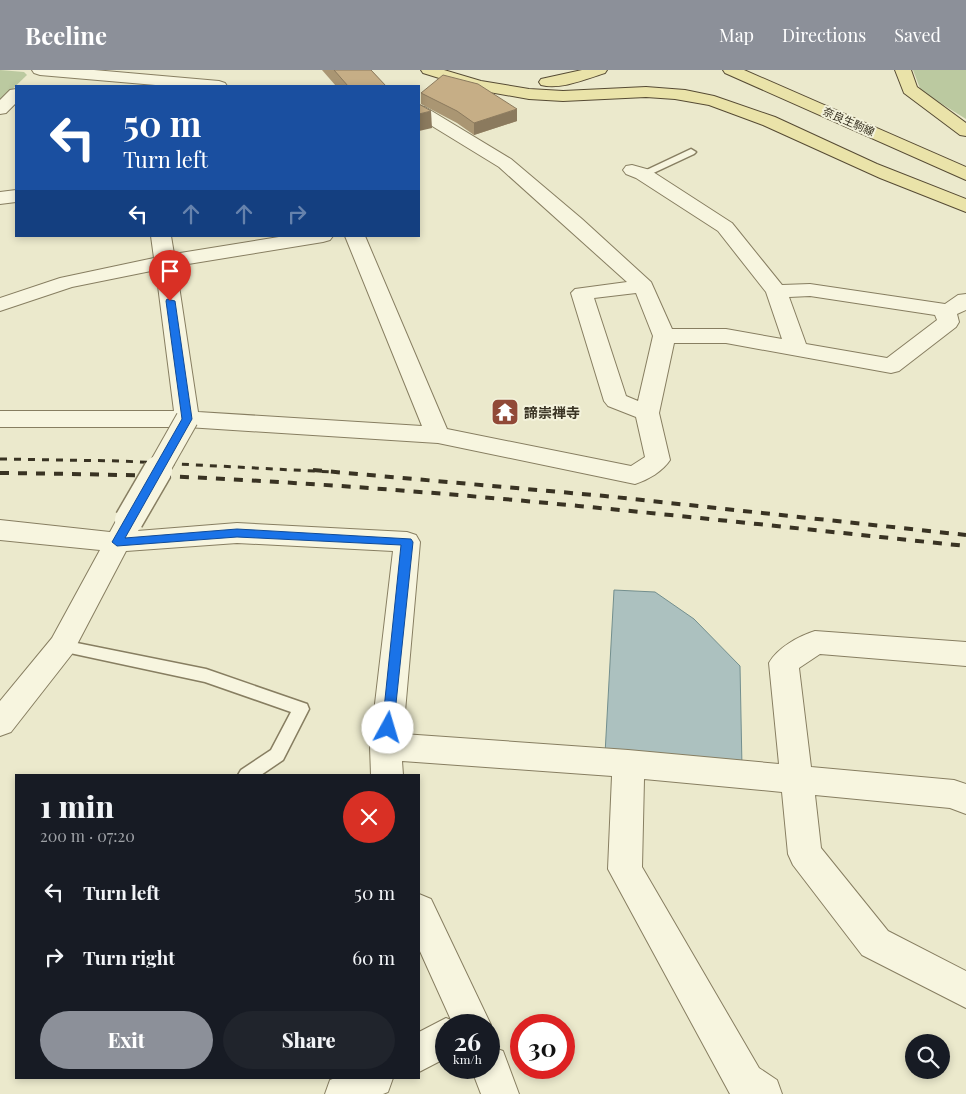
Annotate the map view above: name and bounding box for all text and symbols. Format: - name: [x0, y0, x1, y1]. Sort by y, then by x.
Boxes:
- text: Beeline: [25, 19, 107, 51]
- text: Map: [719, 23, 754, 47]
- text: Directions: [782, 23, 866, 47]
- text: Saved: [894, 23, 941, 47]
- text: 50 m: [123, 99, 201, 146]
- street label: 奈良生駒線: [821, 103, 877, 139]
- icon: left: [40, 105, 105, 170]
- text: Turn left: [123, 144, 208, 174]
- icon: left: [124, 200, 152, 228]
- icon: ahead: [177, 200, 205, 228]
- icon: ahead: [230, 200, 258, 228]
- icon: right: [283, 200, 311, 228]
- pin: [149, 250, 191, 301]
- icon: arrive: [156, 257, 184, 285]
- temple icon: 諦崇禅寺: [490, 397, 520, 427]
- place label: 諦崇禅寺: [524, 403, 580, 422]
- position arrow: [361, 701, 413, 753]
- text: 1 min: [40, 786, 114, 826]
- button: close: [343, 791, 395, 843]
- text: 200 m · 07:20: [40, 825, 135, 846]
- icon: left: [40, 878, 68, 906]
- text: Turn left: [83, 879, 160, 905]
- text: 50 m: [354, 879, 395, 905]
- icon: right: [40, 943, 68, 971]
- text: Turn right: [83, 944, 175, 970]
- text: 60 m: [352, 944, 395, 970]
- button: Exit: [40, 1011, 213, 1069]
- button: Share: [223, 1011, 395, 1069]
- speed limit sign: 30: [510, 1014, 575, 1079]
- text: 26: [454, 1024, 481, 1057]
- map controls: [905, 1034, 950, 1079]
- button: search: [905, 1034, 950, 1079]
- text: km/h: [453, 1051, 482, 1067]

